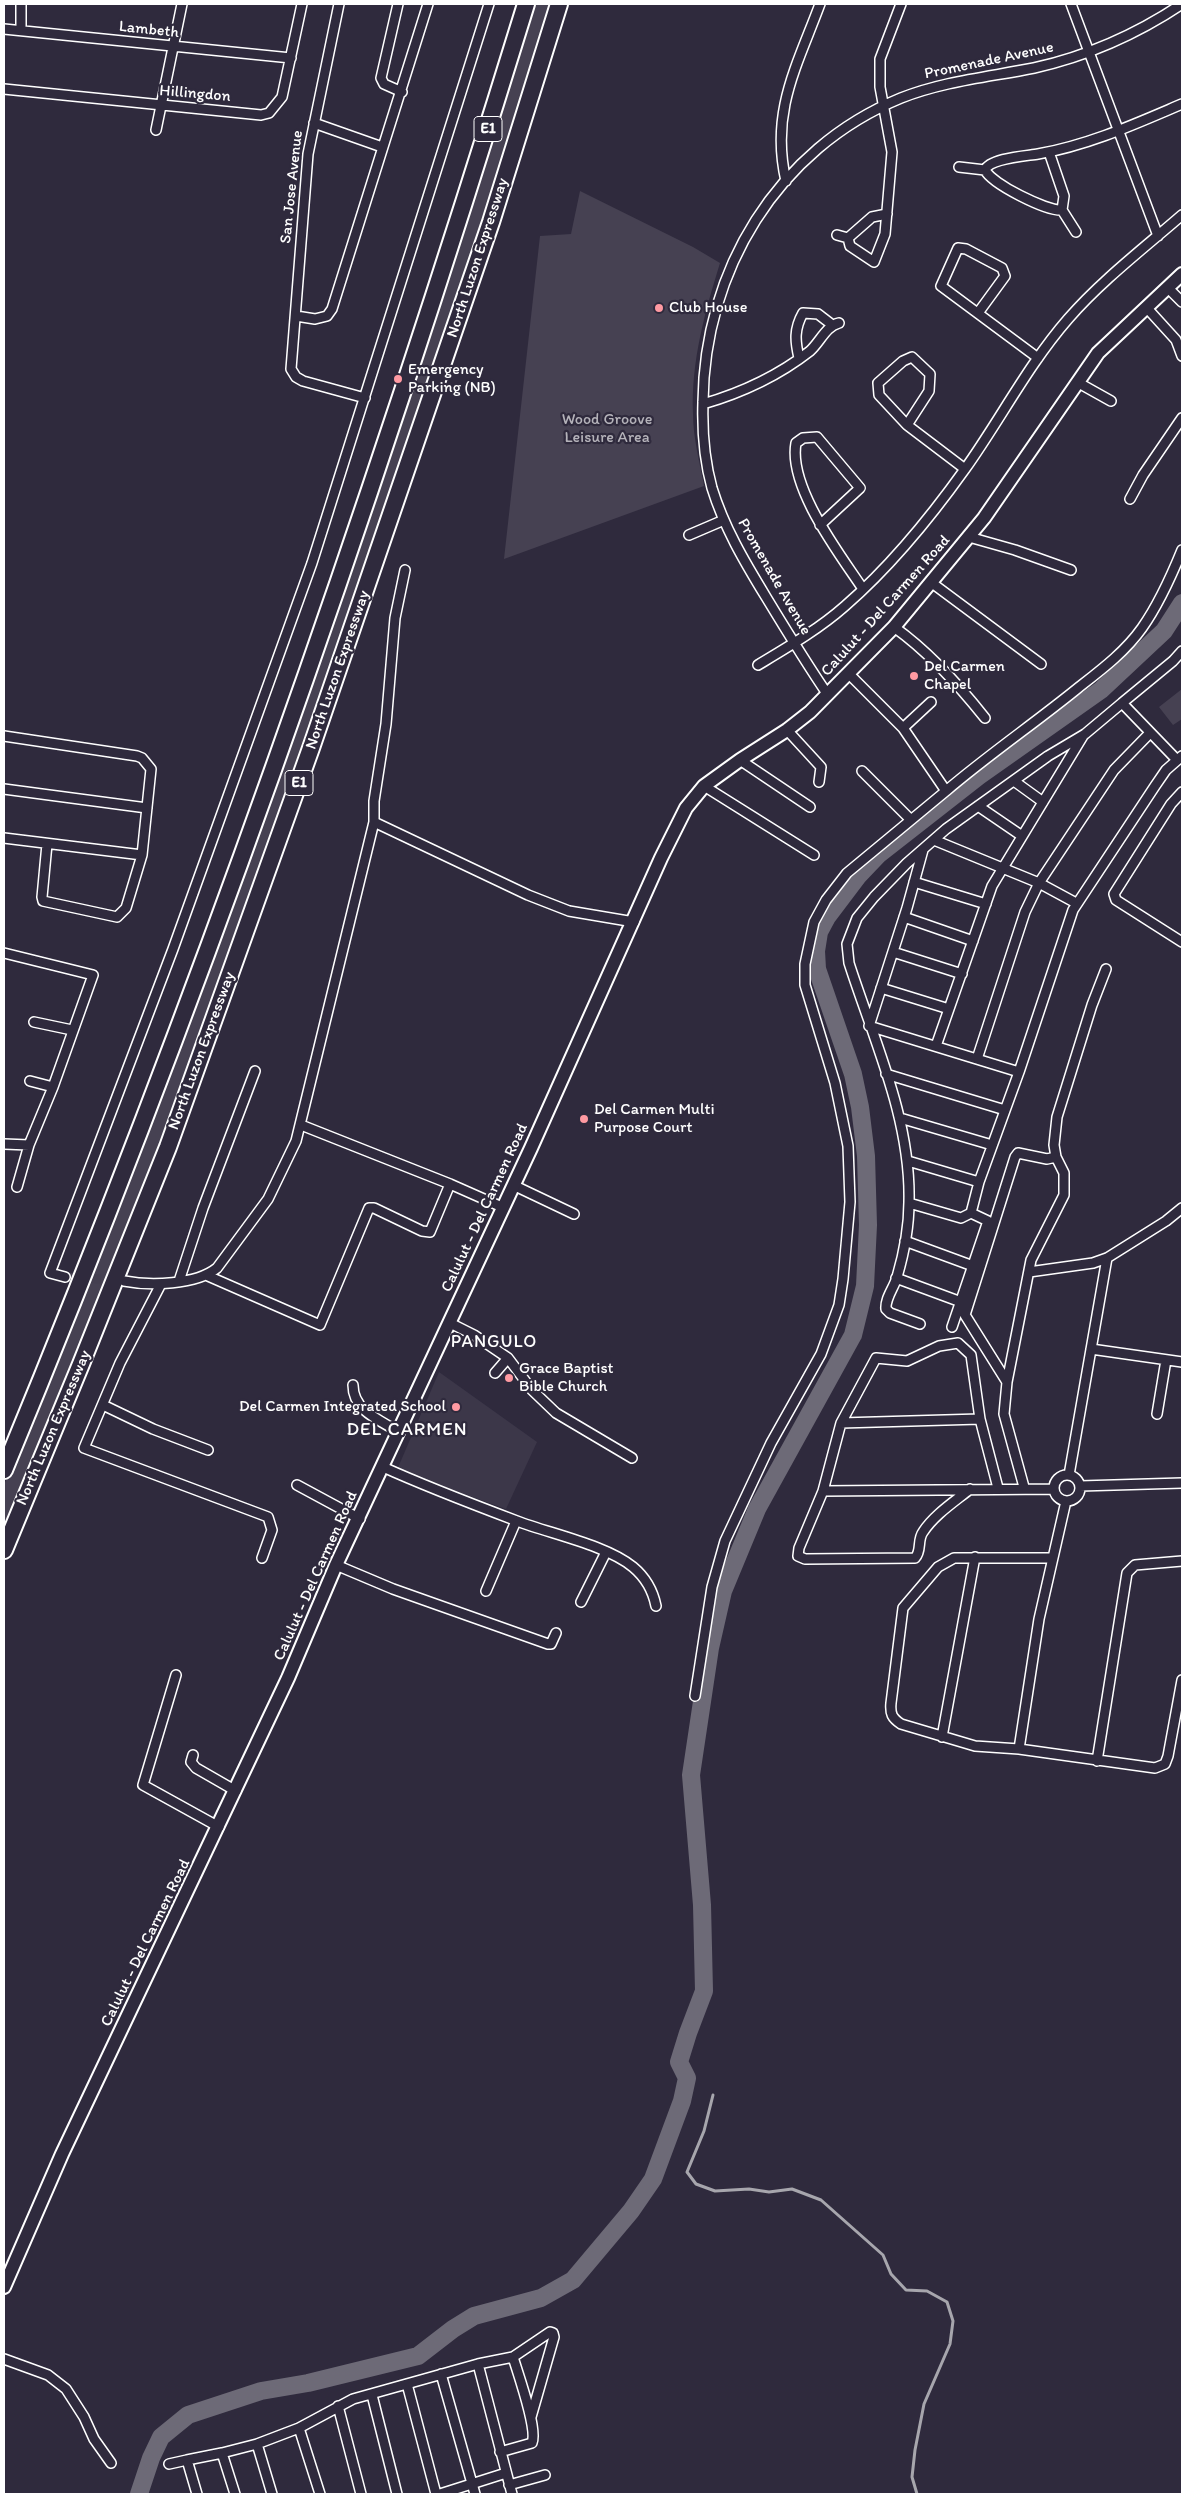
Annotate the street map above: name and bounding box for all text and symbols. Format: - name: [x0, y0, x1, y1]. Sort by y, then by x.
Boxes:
- street label: Lambeth: [118, 17, 180, 43]
- street label: Promenade Avenue: [923, 38, 1055, 84]
- street label: Hillingdon: [159, 81, 231, 107]
- road number: E1: [474, 116, 502, 142]
- street label: San Jose Avenue: [276, 129, 308, 245]
- street label: North Luzon Expressway: [443, 176, 513, 340]
- place label: Club House: [669, 298, 747, 318]
- marker: Club House: [653, 302, 665, 314]
- place label: Emergency Parking (NB): [408, 360, 496, 398]
- marker: Emergency Parking (NB): [392, 373, 404, 385]
- park label: Wood Groove Leisure Area: [562, 410, 652, 448]
- street label: Promenade Avenue: [733, 515, 815, 639]
- street label: Calulut - Del Carmen Road: [817, 531, 955, 681]
- street label: North Luzon Expressway: [302, 588, 374, 752]
- place label: Del Carmen Chapel: [924, 657, 1005, 695]
- marker: Del Carmen Chapel: [908, 670, 920, 682]
- road number: E1: [285, 770, 313, 796]
- street label: North Luzon Expressway: [164, 969, 240, 1133]
- place label: Del Carmen Multi Purpose Court: [594, 1100, 715, 1138]
- marker: Del Carmen Multi Purpose Court: [578, 1113, 590, 1125]
- street label: Calulut - Del Carmen Road: [437, 1121, 533, 1295]
- district label: PANGULO: [450, 1331, 538, 1353]
- street label: North Luzon Expressway: [13, 1347, 95, 1509]
- place label: Grace Baptist Bible Church: [519, 1359, 614, 1397]
- marker: Grace Baptist Bible Church: [503, 1372, 515, 1384]
- place label: Del Carmen Integrated School: [239, 1397, 446, 1417]
- marker: Del Carmen Integrated School: [450, 1401, 462, 1413]
- district label: DEL CARMEN: [345, 1419, 469, 1441]
- street label: Calulut - Del Carmen Road: [270, 1488, 362, 1664]
- street label: Calulut - Del Carmen Road: [97, 1856, 195, 2030]

